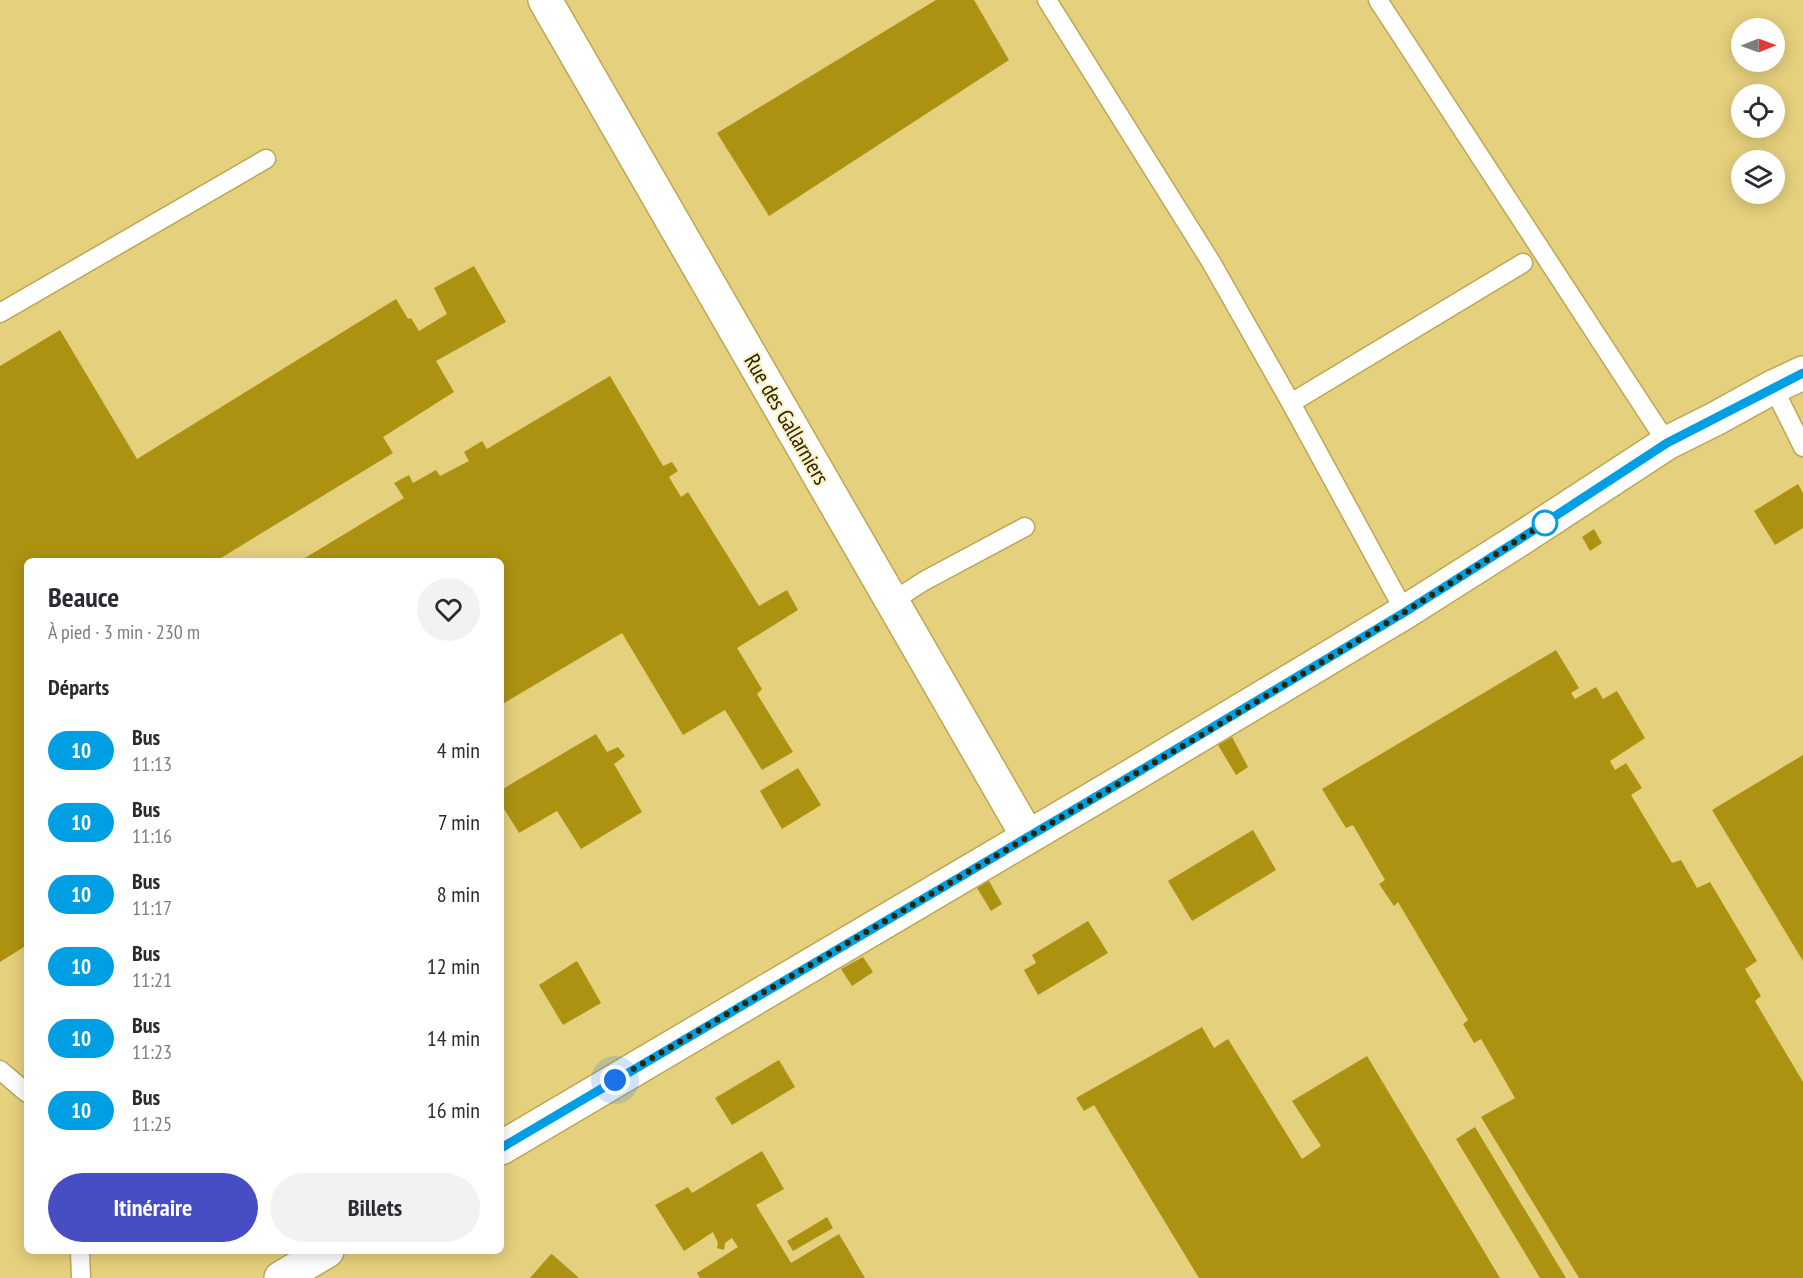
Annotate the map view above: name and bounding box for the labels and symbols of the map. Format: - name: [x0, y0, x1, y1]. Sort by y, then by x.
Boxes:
- north arrow: [1731, 18, 1785, 72]
- street label: Rue des Gallarniers: [738, 349, 836, 489]
- unlabelled marker: [1532, 510, 1558, 536]
- your location: [600, 1065, 630, 1095]

